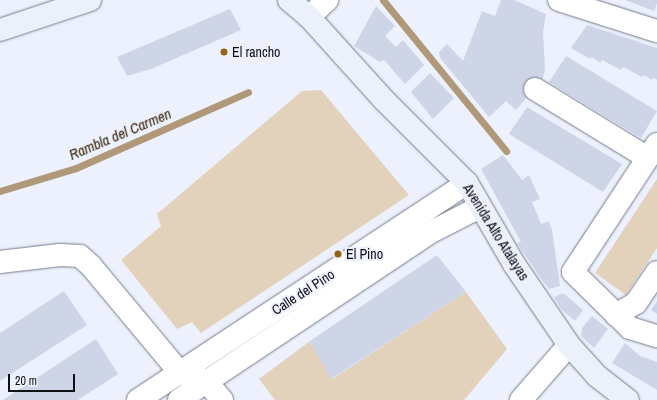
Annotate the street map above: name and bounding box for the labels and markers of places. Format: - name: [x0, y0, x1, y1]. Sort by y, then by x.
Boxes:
- place label: El rancho: [232, 44, 280, 60]
- marker: El rancho: [219, 47, 229, 57]
- place label: El Pino: [346, 246, 383, 262]
- marker: El Pino: [333, 249, 343, 259]

